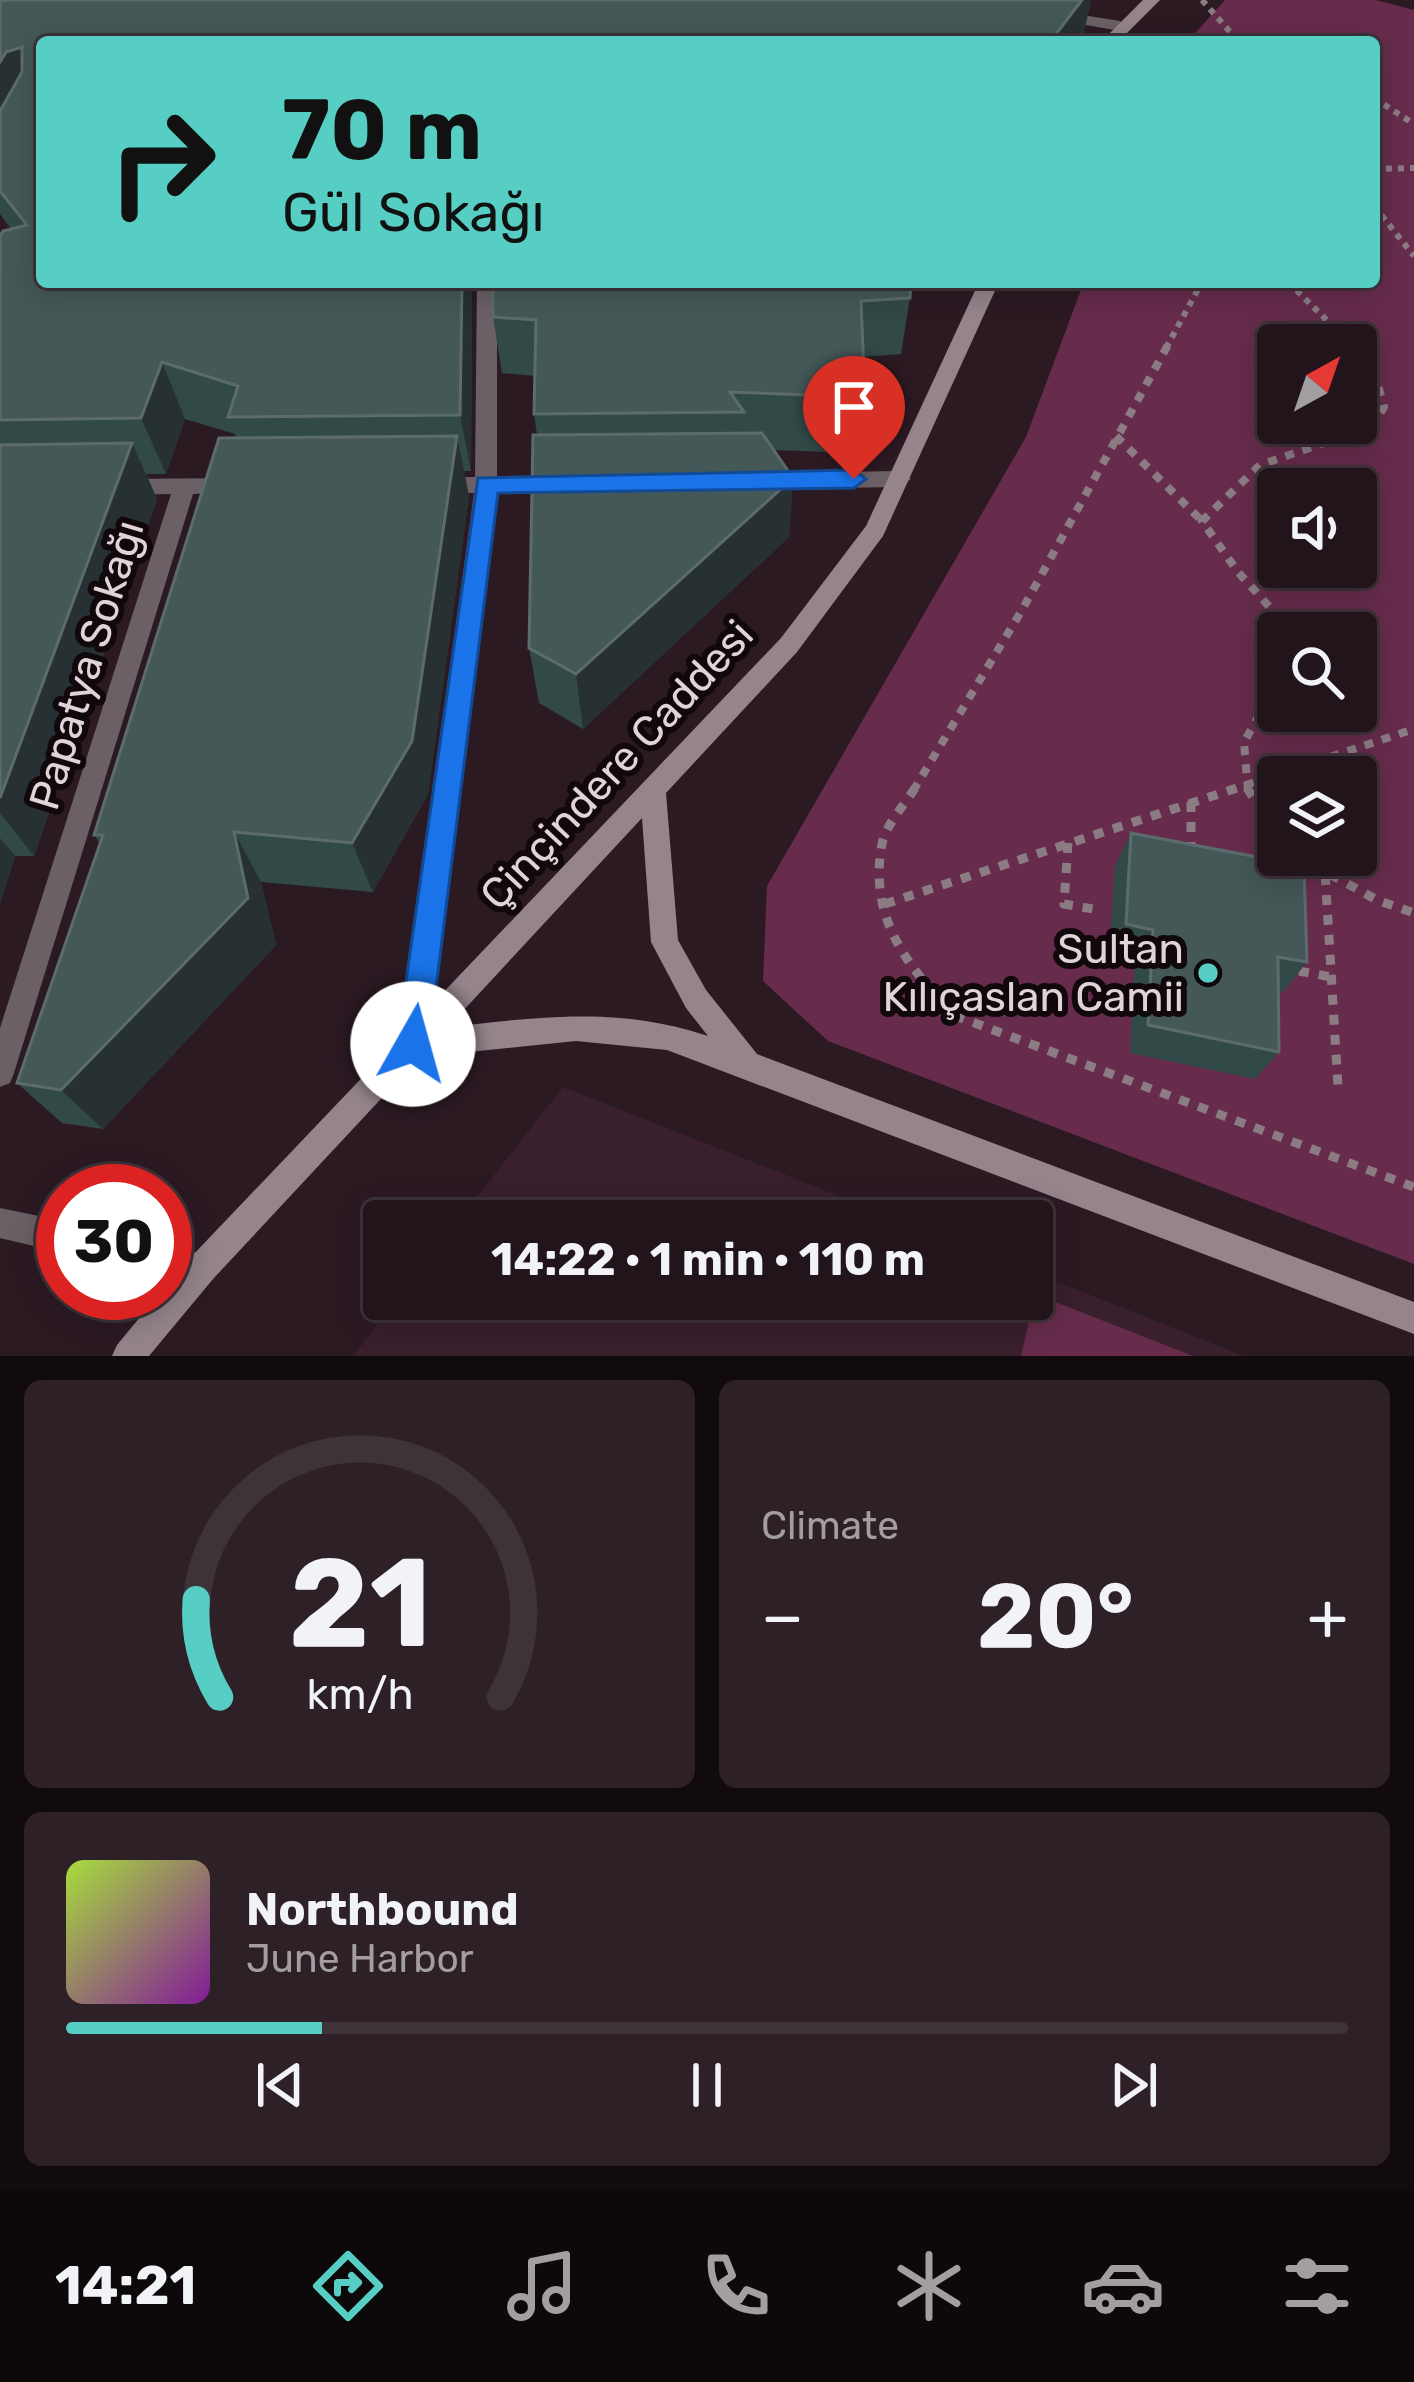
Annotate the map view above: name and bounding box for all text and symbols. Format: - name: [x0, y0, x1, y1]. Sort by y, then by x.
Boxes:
- text: 70 m: [282, 80, 482, 180]
- icon: right: [84, 84, 240, 240]
- text: Gül Sokağı: [282, 181, 545, 245]
- north arrow: [1257, 324, 1377, 444]
- map controls: [1257, 324, 1377, 876]
- pin: [803, 356, 905, 479]
- icon: arrive: [821, 374, 887, 440]
- button: sound: [1257, 468, 1377, 588]
- street label: Papatya Sokağı: [19, 514, 155, 816]
- street label: Çinçindere Caddesi: [470, 610, 764, 920]
- button: search: [1257, 612, 1377, 732]
- button: layers: [1257, 756, 1377, 876]
- place label: Sultan Kılıçaslan Camii: [882, 924, 1184, 1022]
- marker: Sultan Kılıçaslan Camii: [1195, 960, 1221, 986]
- position arrow: [350, 981, 476, 1107]
- speed limit sign: 30: [36, 1164, 192, 1320]
- text: 14:22 · 1 min · 110 m: [491, 1233, 925, 1286]
- text: Climate: [761, 1503, 899, 1549]
- text: 21: [288, 1529, 431, 1677]
- text: 20°: [977, 1563, 1134, 1670]
- text: −: [761, 1577, 804, 1656]
- text: +: [1307, 1577, 1348, 1656]
- text: km/h: [306, 1669, 413, 1720]
- text: Northbound: [246, 1883, 519, 1936]
- text: June Harbor: [246, 1936, 474, 1982]
- icon: previous: [247, 2052, 313, 2118]
- icon: pause: [674, 2052, 740, 2118]
- icon: next: [1101, 2052, 1167, 2118]
- icon: directions: [306, 2244, 390, 2328]
- icon: music: [500, 2244, 584, 2328]
- icon: phone: [694, 2244, 778, 2328]
- icon: climate: [887, 2244, 971, 2328]
- icon: car: [1081, 2244, 1165, 2328]
- icon: filters: [1275, 2244, 1359, 2328]
- text: 14:21: [55, 2254, 196, 2318]

